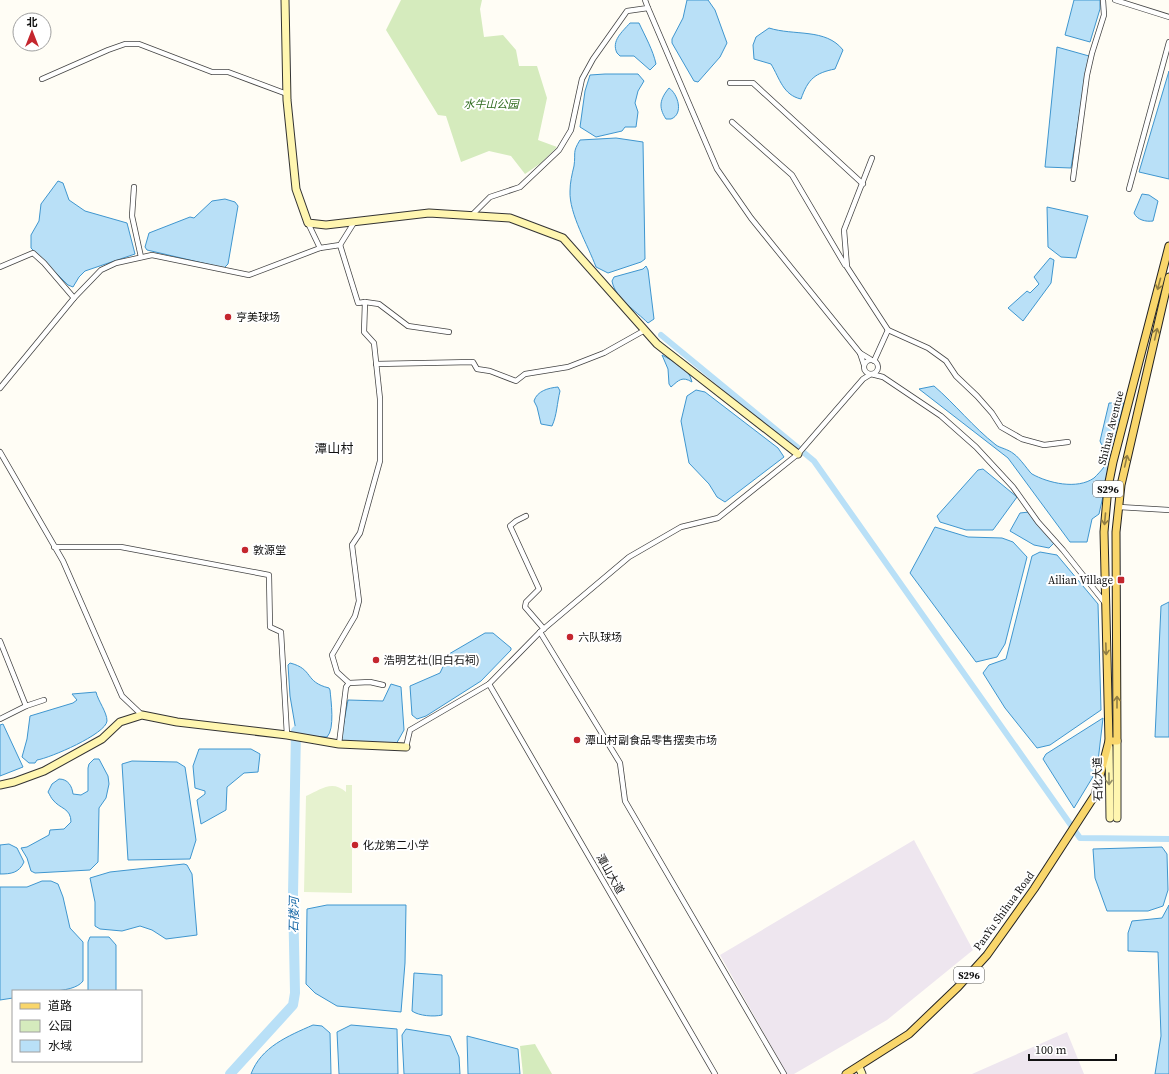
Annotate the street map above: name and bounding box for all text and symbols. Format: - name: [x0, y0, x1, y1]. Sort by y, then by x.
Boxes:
- north arrow: [12, 12, 52, 52]
- text: 北: [27, 15, 38, 30]
- park label: 水牛山公园: [464, 97, 520, 112]
- one-way arrow: [1155, 277, 1162, 290]
- place label: 亨美球场: [236, 310, 280, 325]
- marker: 亨美球场: [223, 312, 233, 322]
- one-way arrow: [1152, 328, 1160, 341]
- street label: Shihua Aventue: [1095, 389, 1128, 467]
- district label: 潭山村: [314, 440, 354, 457]
- one-way arrow: [1123, 454, 1131, 467]
- road number: S296: [1093, 481, 1123, 497]
- one-way arrow: [1102, 512, 1109, 525]
- place label: 敦源堂: [253, 543, 286, 558]
- marker: 敦源堂: [240, 545, 250, 555]
- place label: Ailian Village: [1048, 573, 1113, 588]
- marker: Ailian Village: [1116, 575, 1126, 585]
- place label: 六队球场: [578, 630, 622, 645]
- marker: 六队球场: [565, 632, 575, 642]
- one-way arrow: [1102, 642, 1110, 655]
- place label: 浩明艺社(旧白石祠): [384, 653, 479, 668]
- marker: 浩明艺社(旧白石祠): [371, 655, 381, 665]
- one-way arrow: [1113, 696, 1121, 709]
- place label: 潭山村副食品零售摆卖市场: [585, 733, 717, 748]
- marker: 潭山村副食品零售摆卖市场: [572, 735, 582, 745]
- street label: 石化大道: [1090, 757, 1106, 801]
- one-way arrow: [1105, 772, 1113, 785]
- place label: 化龙第二小学: [363, 838, 429, 853]
- marker: 化龙第二小学: [350, 840, 360, 850]
- street label: 潭山大道: [593, 851, 627, 897]
- street label: PanYu Shihua Road: [970, 868, 1038, 954]
- water label: 石楼河: [286, 895, 302, 933]
- road number: S296: [954, 967, 984, 983]
- legend: [12, 990, 142, 1062]
- text: 道路: [48, 998, 72, 1014]
- text: 公园: [48, 1018, 72, 1034]
- scale bar: [1029, 1036, 1116, 1062]
- text: 水域: [48, 1038, 72, 1054]
- text: 100 m: [1035, 1042, 1067, 1058]

